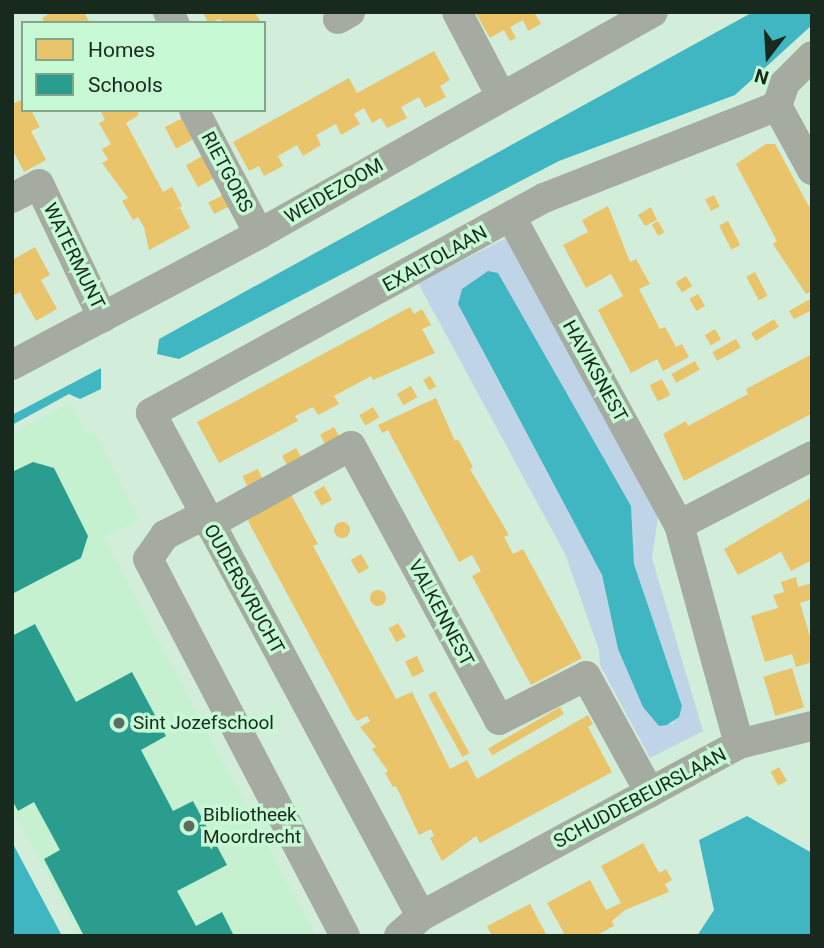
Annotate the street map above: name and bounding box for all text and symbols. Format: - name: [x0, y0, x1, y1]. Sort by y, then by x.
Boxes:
- legend: [21, 21, 266, 112]
- north arrow: [733, 21, 803, 91]
- text: Homes: [88, 38, 155, 62]
- text: N: [752, 64, 771, 90]
- text: Schools: [88, 73, 163, 97]
- street label: RIETGORS: [196, 128, 258, 216]
- street label: WEIDEZOOM: [281, 154, 387, 228]
- street label: WATERMUNT: [39, 199, 109, 313]
- street label: EXALTOLAAN: [379, 221, 491, 297]
- street label: HAVIKSNEST: [558, 316, 632, 426]
- street label: OUDERSVRUCHT: [199, 520, 289, 658]
- street label: VALKENNEST: [403, 556, 479, 670]
- place label: Sint Jozefschool: [133, 712, 274, 734]
- marker: Sint Jozefschool: [111, 715, 127, 731]
- street label: SCHUDDEBEURSLAAN: [550, 743, 730, 853]
- place label: Bibliotheek Moordrecht: [203, 804, 301, 848]
- marker: Bibliotheek Moordrecht: [181, 818, 197, 834]

